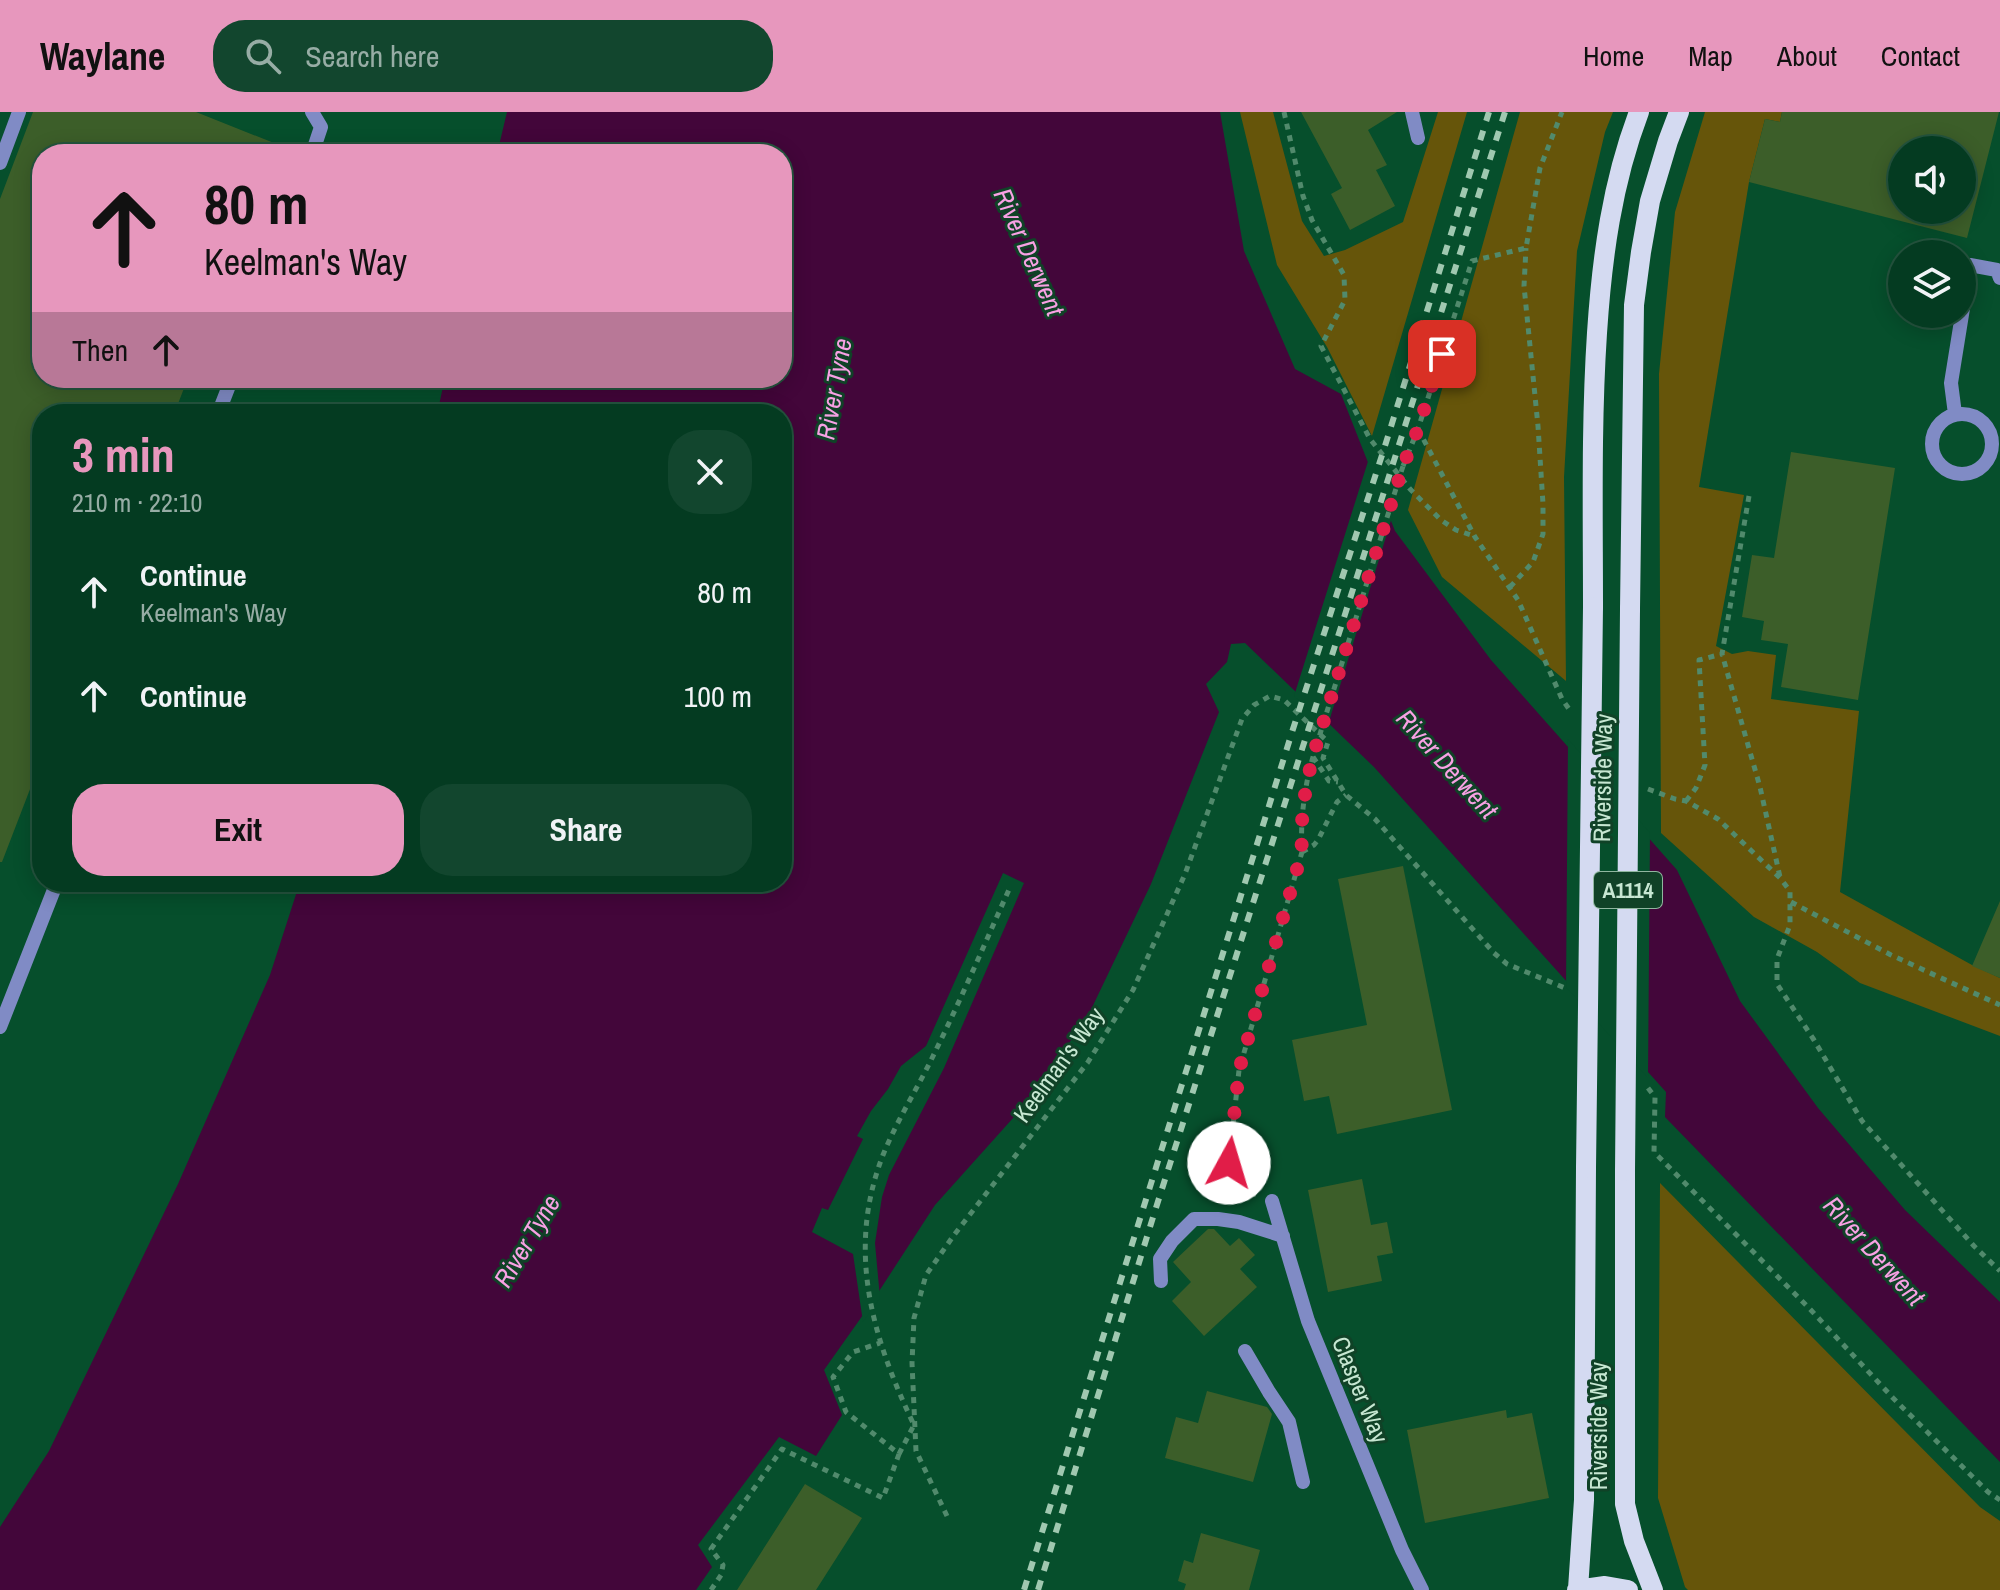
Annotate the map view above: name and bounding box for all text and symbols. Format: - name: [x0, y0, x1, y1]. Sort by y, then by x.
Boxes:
- search box: [213, 20, 773, 92]
- text: Waylane: [40, 31, 165, 82]
- icon: search: [241, 34, 285, 78]
- text: Search here: [305, 36, 439, 76]
- text: Home: [1583, 37, 1644, 75]
- text: Map: [1688, 37, 1733, 75]
- text: About: [1777, 37, 1837, 75]
- text: Contact: [1881, 37, 1960, 75]
- map controls: [1888, 136, 1976, 328]
- button: sound: [1888, 136, 1976, 224]
- text: 80 m: [204, 166, 309, 241]
- icon: ahead: [72, 176, 176, 280]
- water label: River Derwent: [986, 182, 1074, 322]
- text: Keelman's Way: [204, 238, 407, 286]
- button: layers: [1888, 240, 1976, 328]
- pin: [1408, 320, 1476, 388]
- icon: ahead: [144, 328, 188, 372]
- text: Then: [72, 330, 128, 370]
- icon: arrive: [1420, 332, 1464, 376]
- water label: River Tyne: [807, 335, 860, 442]
- text: 3 min: [72, 422, 175, 487]
- button: close: [668, 430, 752, 514]
- text: 210 m · 22:10: [72, 485, 202, 520]
- text: Continue: [140, 555, 247, 595]
- icon: ahead: [72, 570, 116, 614]
- text: 80 m: [697, 572, 752, 612]
- text: Keelman's Way: [140, 595, 287, 630]
- icon: ahead: [72, 674, 116, 718]
- text: Continue: [140, 676, 247, 716]
- text: 100 m: [684, 676, 752, 716]
- water label: River Derwent: [1389, 701, 1507, 827]
- street label: Riverside Way: [1585, 713, 1619, 842]
- button: Exit: [72, 784, 404, 876]
- button: Share: [420, 784, 752, 876]
- road number: A1114: [1594, 872, 1662, 908]
- street label: Keelman's Way: [1005, 1000, 1111, 1129]
- position arrow: [1187, 1121, 1271, 1205]
- water label: River Tyne: [485, 1188, 568, 1294]
- water label: River Derwent: [1816, 1188, 1934, 1314]
- street label: Clasper Way: [1325, 1332, 1397, 1448]
- street label: Riverside Way: [1582, 1362, 1614, 1490]

